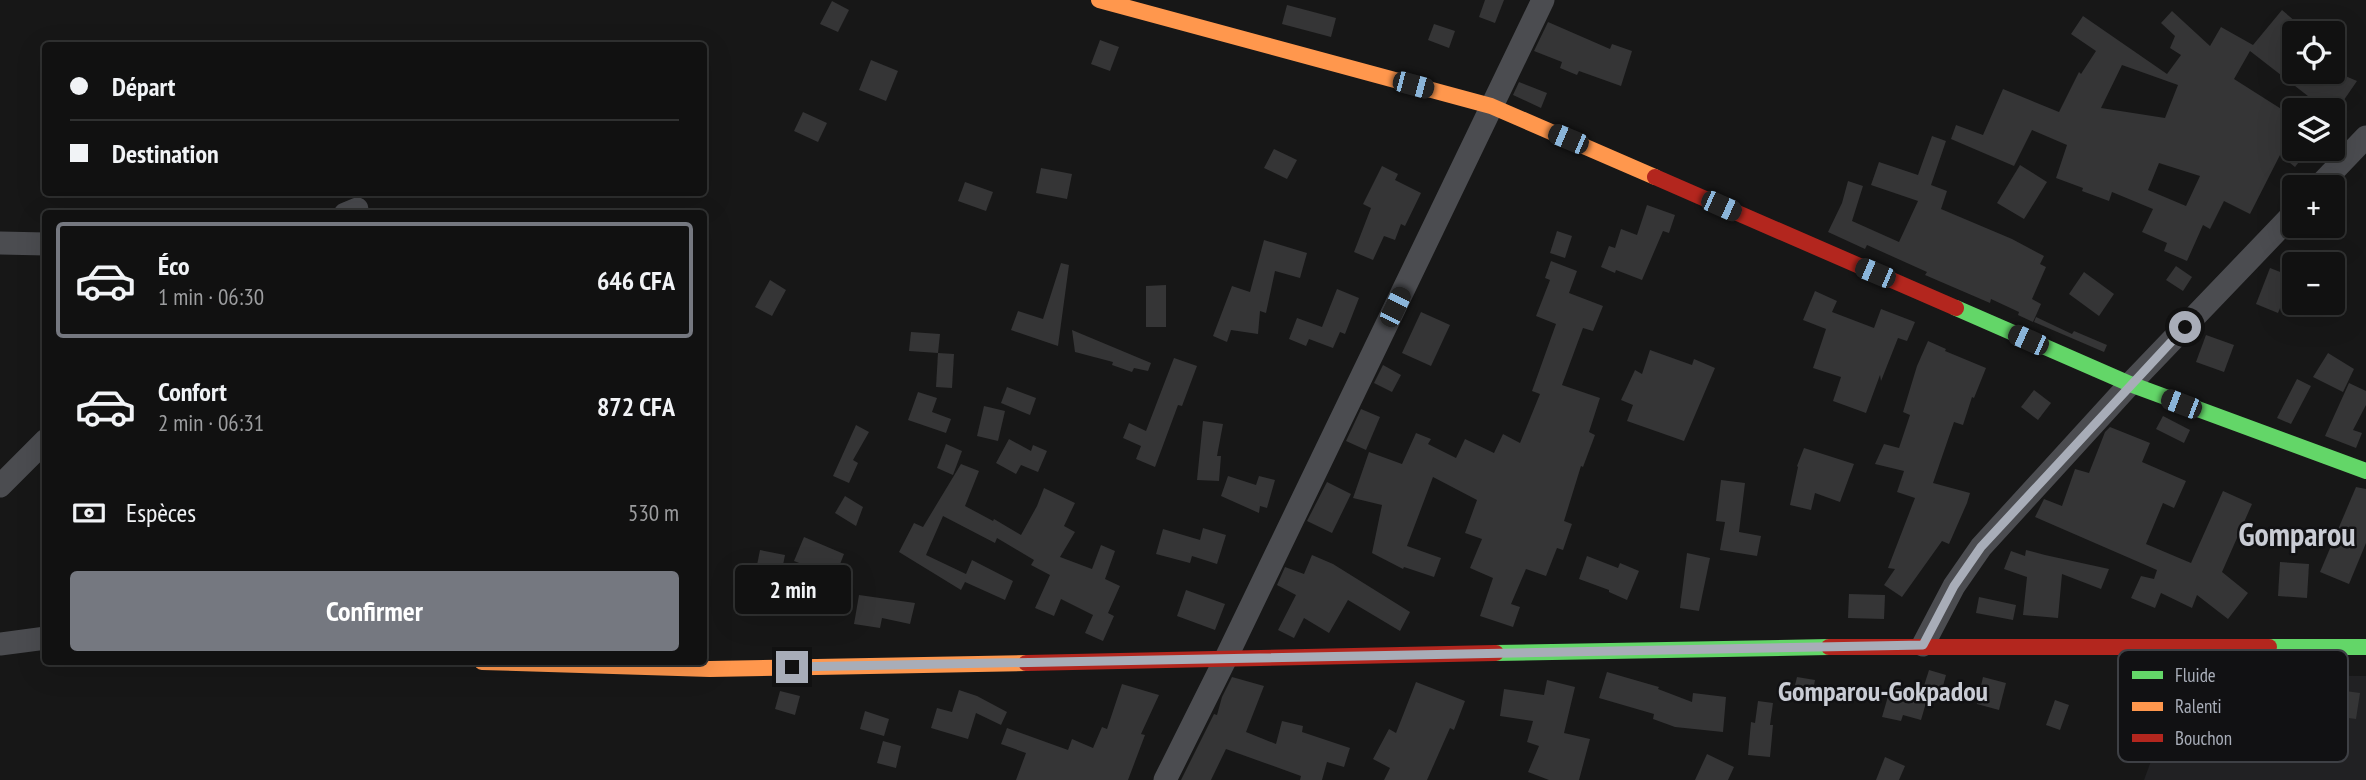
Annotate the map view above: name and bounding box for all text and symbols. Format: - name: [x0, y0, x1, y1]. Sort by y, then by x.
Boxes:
- map controls: [2282, 21, 2345, 315]
- button: locate: [2282, 21, 2345, 84]
- car: [1390, 69, 1437, 101]
- text: Départ: [112, 70, 175, 103]
- button: layers: [2282, 98, 2345, 161]
- car: [1545, 121, 1592, 157]
- text: Destination: [112, 137, 219, 170]
- button: +: [2282, 175, 2345, 238]
- car: [1698, 188, 1745, 224]
- icon: car: [74, 249, 137, 312]
- text: Éco: [158, 249, 190, 282]
- button: −: [2282, 252, 2345, 315]
- car: [1852, 255, 1899, 291]
- text: 646 CFA: [597, 264, 675, 297]
- text: 1 min · 06:30: [158, 282, 264, 311]
- car: [1377, 284, 1414, 330]
- route start: [2169, 311, 2201, 343]
- car: [2005, 322, 2052, 358]
- icon: car: [74, 375, 137, 438]
- text: Confort: [158, 375, 227, 408]
- car: [2158, 387, 2205, 421]
- text: 872 CFA: [597, 390, 675, 423]
- text: 2 min · 06:31: [158, 408, 264, 437]
- icon: cash: [70, 494, 108, 532]
- text: Espèces: [126, 496, 196, 529]
- text: 530 m: [628, 498, 679, 527]
- district label: Gomparou: [2239, 513, 2355, 555]
- callout: 2 min: [734, 566, 850, 614]
- button: Confirmer: [70, 571, 679, 651]
- text: 2 min: [770, 575, 816, 604]
- legend: [2118, 650, 2348, 762]
- route end: [776, 651, 808, 683]
- text: Fluide: [2175, 663, 2216, 687]
- district label: Gomparou-Gokpadou: [1778, 672, 1988, 709]
- text: Ralenti: [2175, 694, 2222, 718]
- text: Bouchon: [2175, 726, 2232, 750]

